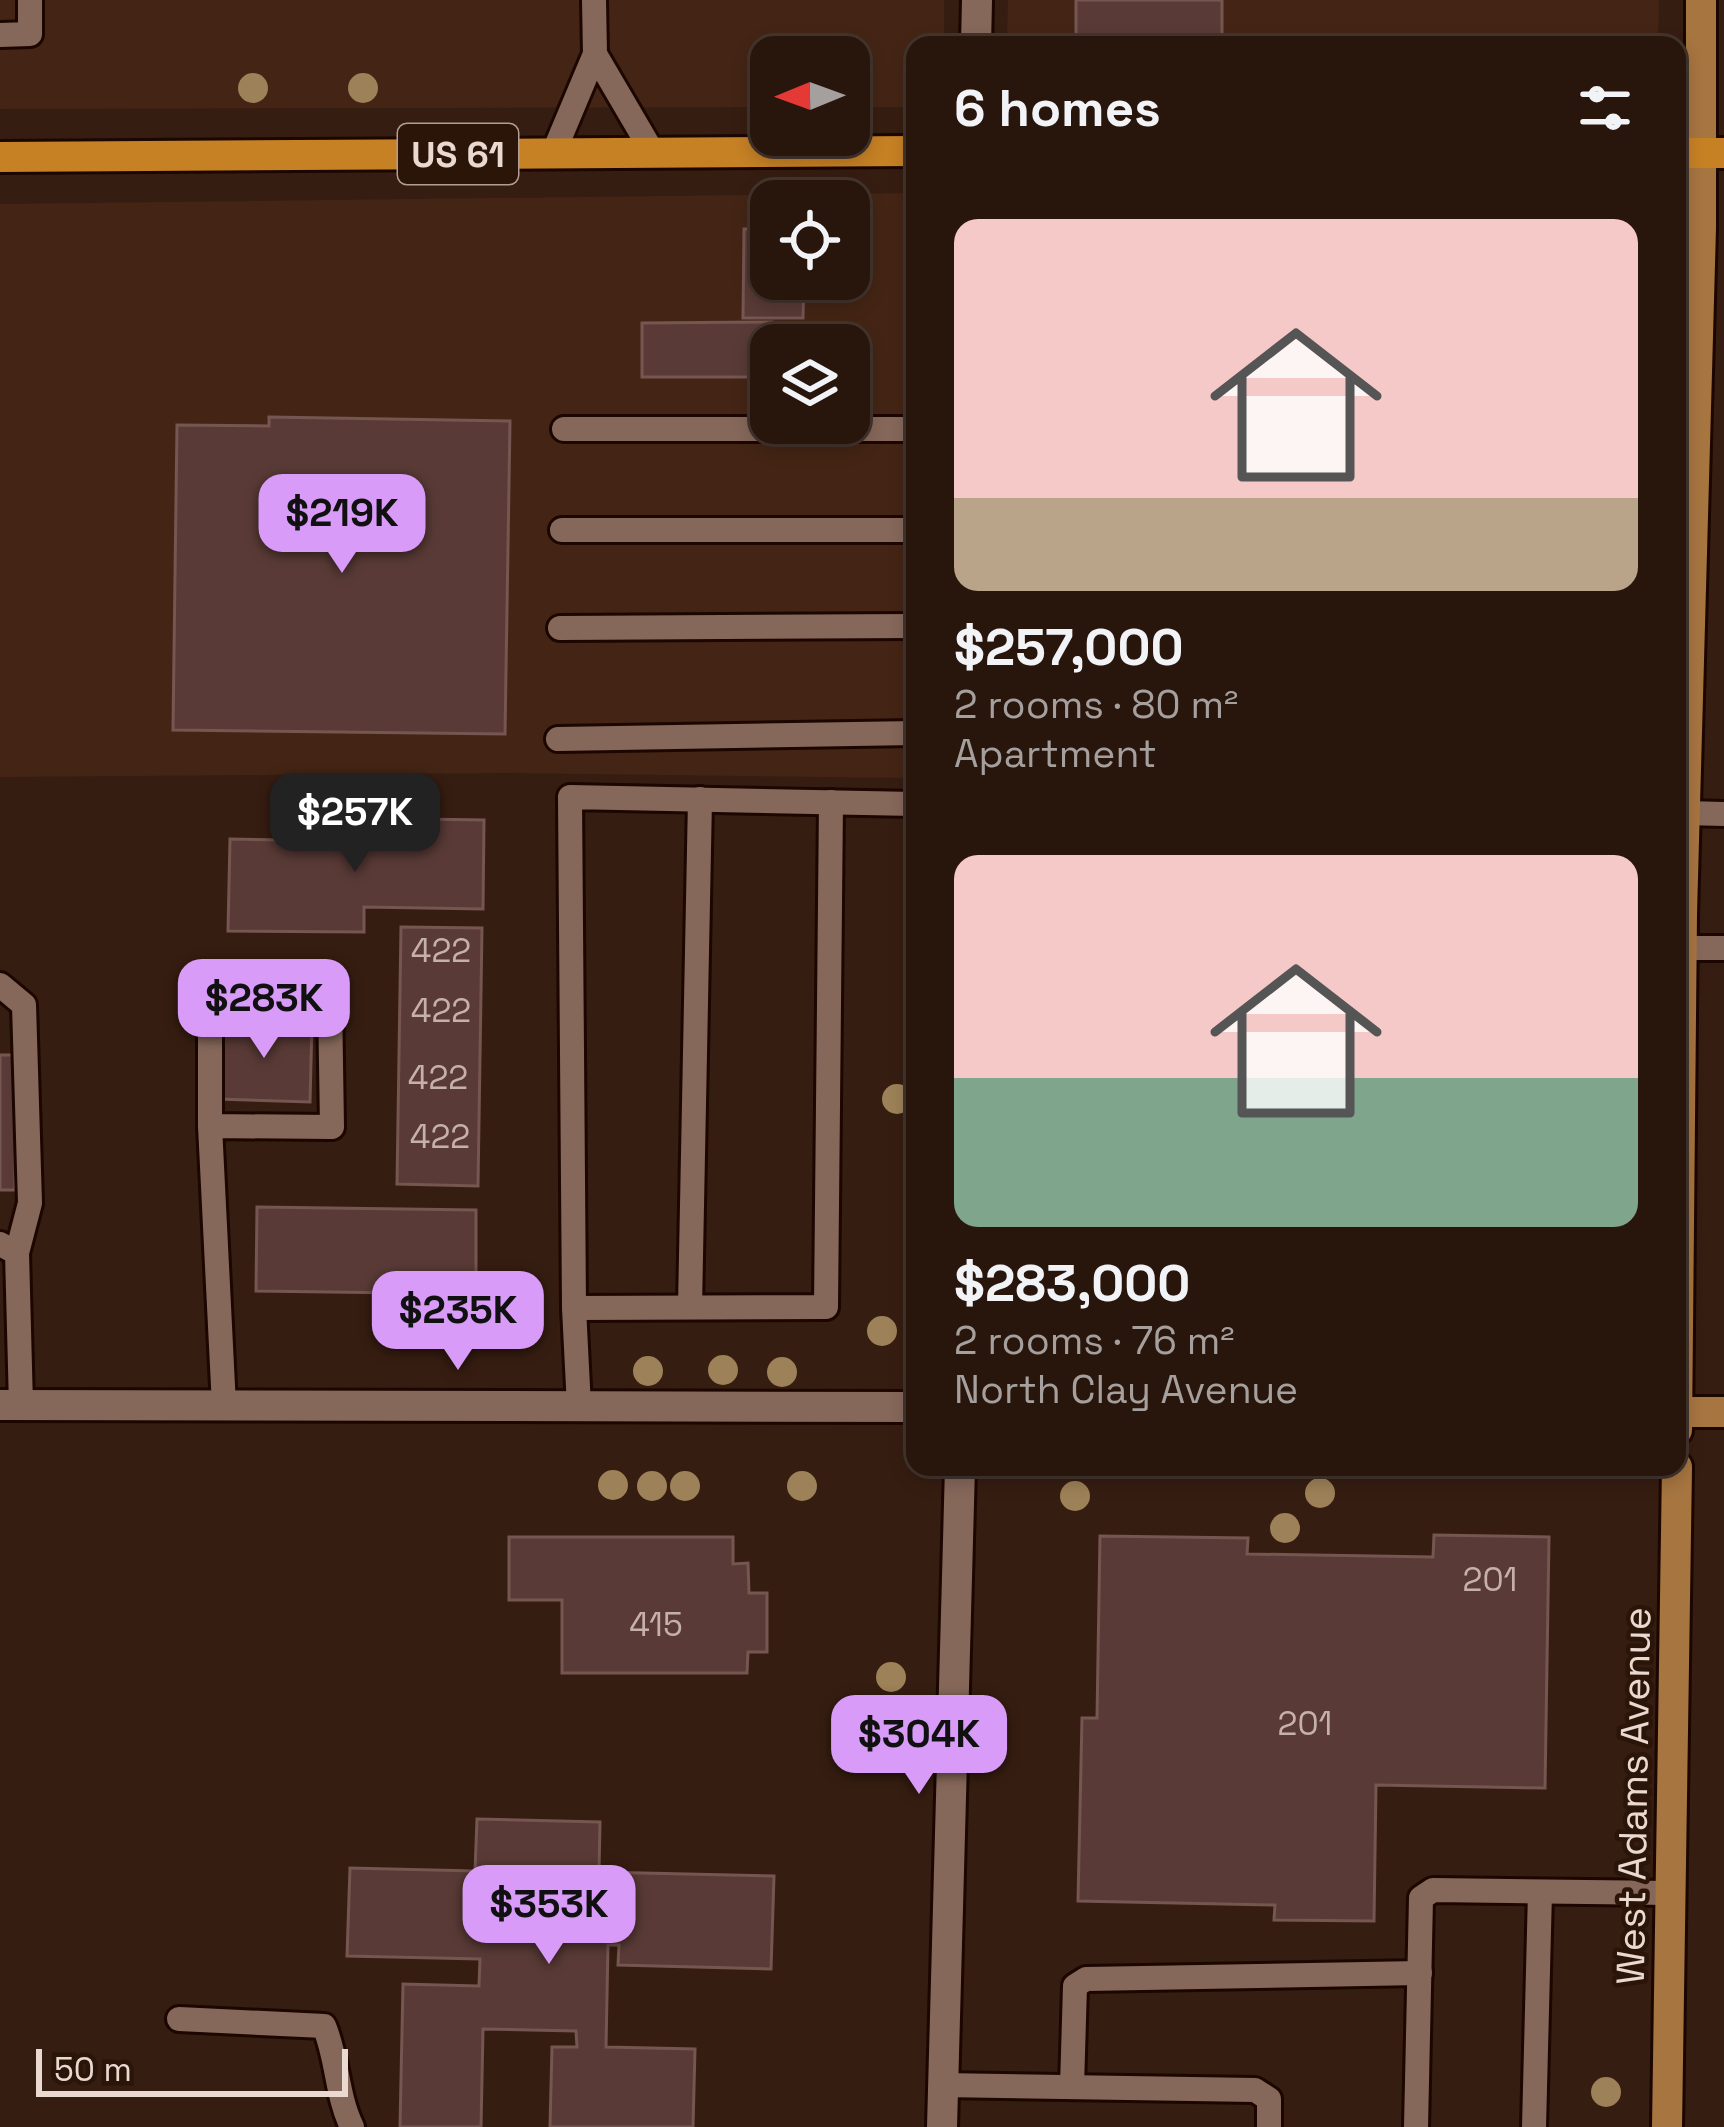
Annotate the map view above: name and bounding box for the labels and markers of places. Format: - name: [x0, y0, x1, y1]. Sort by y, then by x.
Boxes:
- pin: $219K: [258, 474, 426, 576]
- pin: $257K: [271, 773, 439, 875]
- pin: $283K: [180, 959, 348, 1061]
- pin: $235K: [374, 1271, 542, 1373]
- pin: $304K: [835, 1695, 1003, 1797]
- pin: $353K: [465, 1865, 633, 1967]

